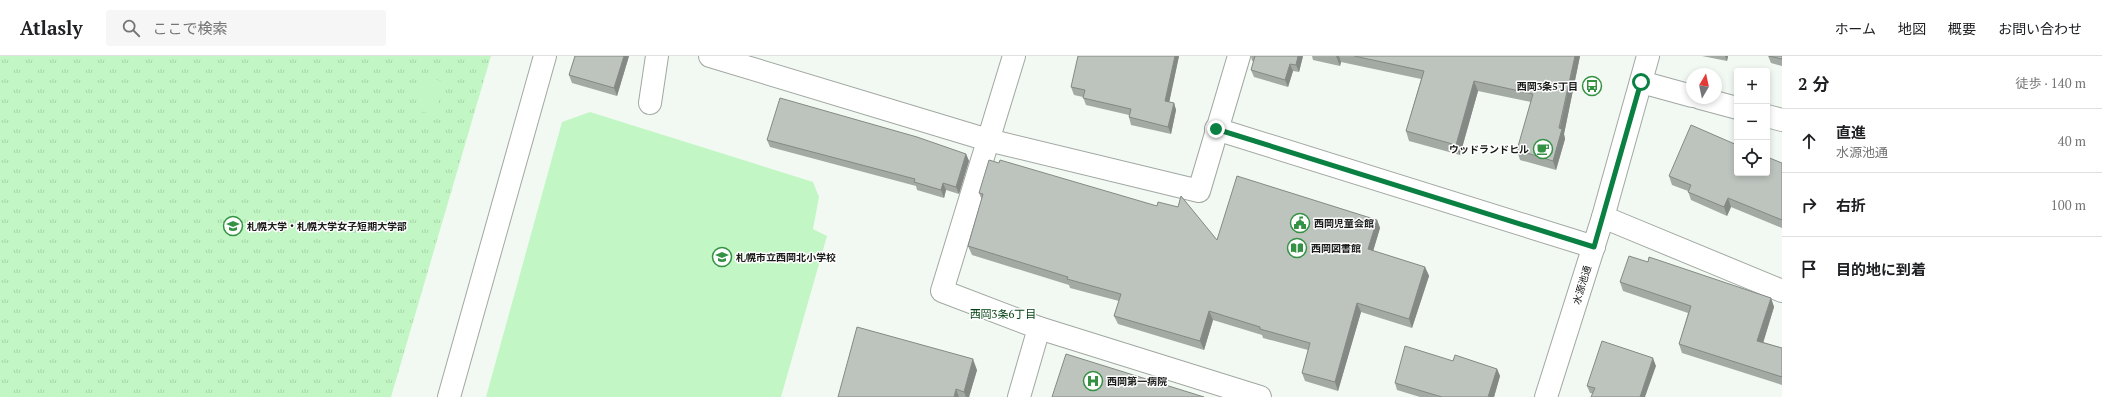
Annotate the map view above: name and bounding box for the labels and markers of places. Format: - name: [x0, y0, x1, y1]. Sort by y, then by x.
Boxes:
- bus stop icon: 西岡3条5丁目: [1581, 75, 1603, 97]
- place label: 西岡3条5丁目: [1517, 80, 1578, 93]
- cafe icon: ウッドランドヒル: [1532, 138, 1554, 160]
- place label: ウッドランドヒル: [1449, 143, 1529, 156]
- public building icon: 西岡児童会館: [1289, 212, 1311, 234]
- school or university icon: 札幌大学・札幌大学女子短期大学部: [222, 215, 244, 237]
- place label: 西岡児童会館: [1314, 217, 1374, 230]
- place label: 札幌大学・札幌大学女子短期大学部: [247, 220, 407, 233]
- library icon: 西岡図書館: [1286, 237, 1308, 259]
- place label: 西岡図書館: [1311, 242, 1361, 255]
- school or university icon: 札幌市立西岡北小学校: [711, 246, 733, 268]
- place label: 札幌市立西岡北小学校: [736, 251, 836, 264]
- hospital icon: 西岡第一病院: [1082, 370, 1104, 392]
- place label: 西岡第一病院: [1107, 375, 1167, 388]

